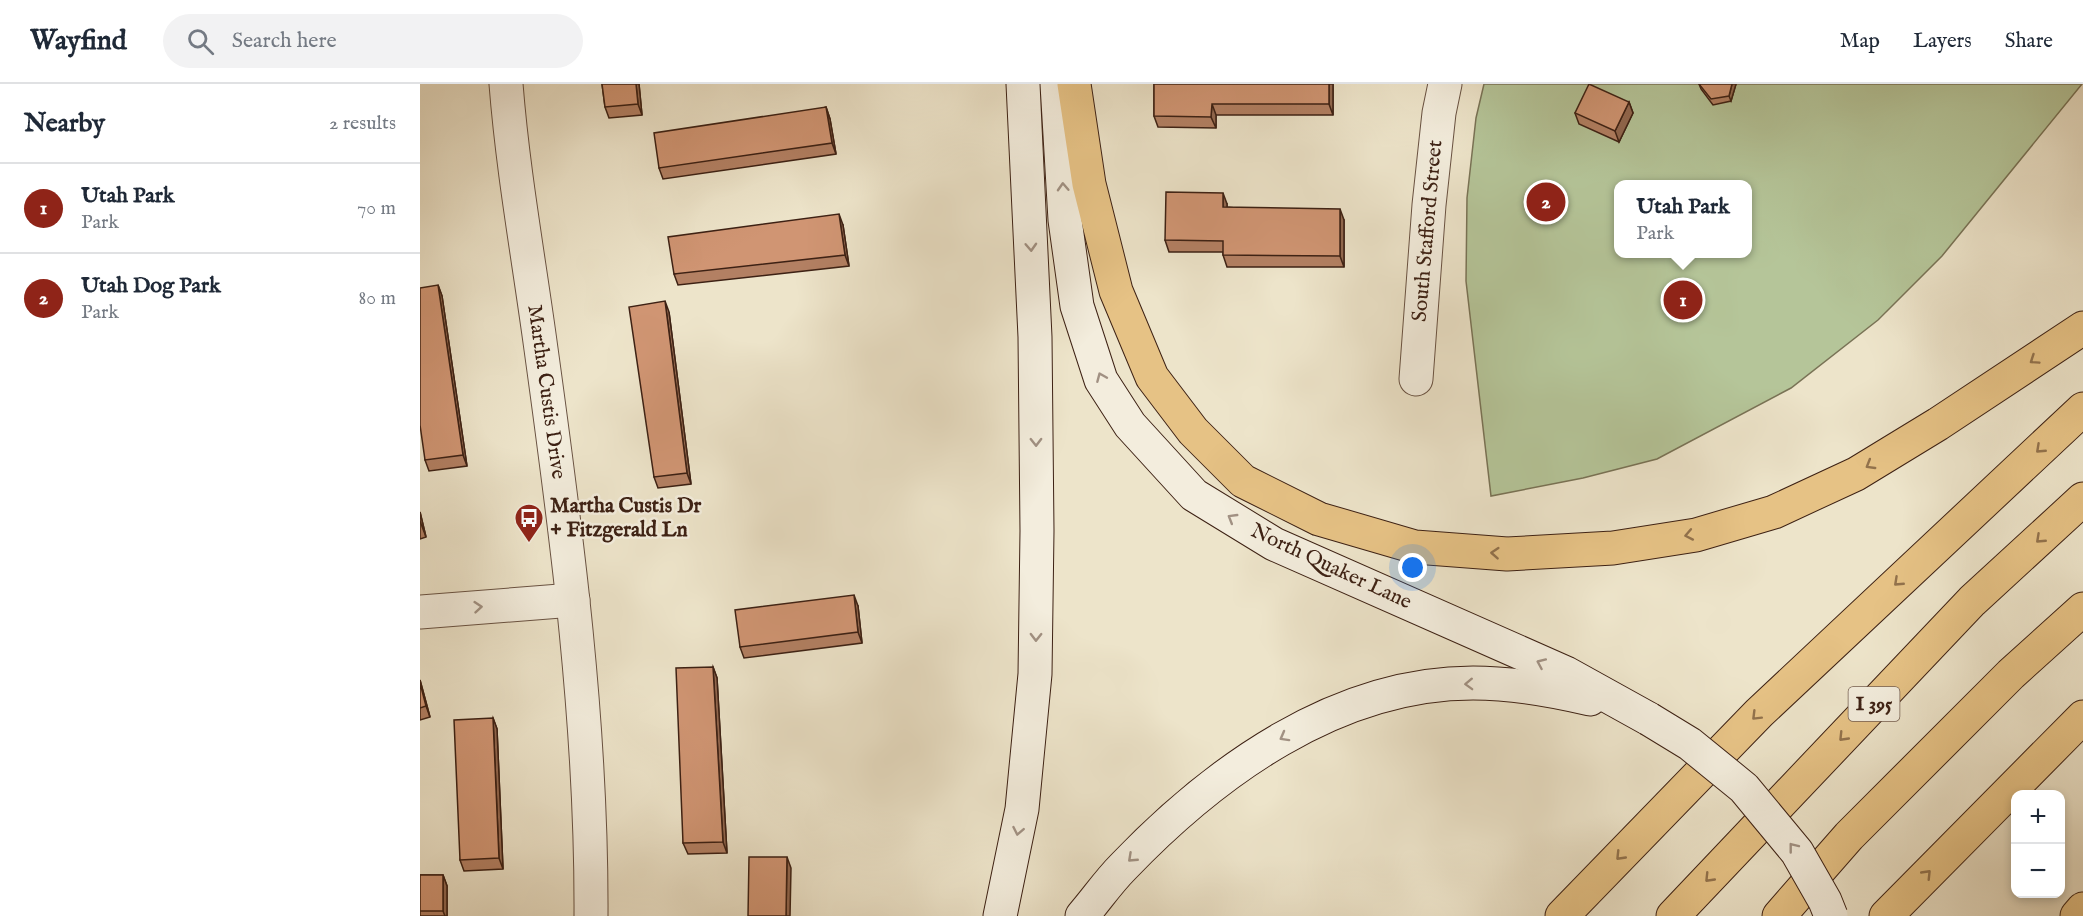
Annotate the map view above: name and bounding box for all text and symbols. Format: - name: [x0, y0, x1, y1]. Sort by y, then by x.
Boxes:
- search box: [163, 14, 583, 68]
- text: Wayfind: [30, 24, 127, 59]
- icon: search: [184, 25, 217, 58]
- text: Search here: [232, 27, 337, 55]
- text: Map: [1840, 28, 1880, 55]
- text: Layers: [1913, 28, 1972, 55]
- text: Share: [2005, 28, 2053, 55]
- text: Nearby: [24, 107, 105, 140]
- text: 2 results: [329, 111, 396, 136]
- street label: South Stafford Street: [1407, 139, 1449, 323]
- pin: 2: [1526, 180, 1566, 224]
- popup: [1614, 180, 1752, 258]
- text: Utah Park: [81, 182, 175, 210]
- one-way arrow: [1057, 183, 1070, 192]
- text: Utah Park: [1636, 193, 1730, 221]
- text: 1: [40, 196, 47, 221]
- text: 70 m: [357, 196, 396, 221]
- text: Park: [81, 210, 119, 235]
- text: Park: [1636, 221, 1674, 246]
- one-way arrow: [1025, 243, 1038, 252]
- text: Utah Dog Park: [81, 272, 221, 300]
- pin: 1: [1664, 278, 1702, 322]
- text: 2: [39, 286, 48, 311]
- text: 80 m: [359, 286, 396, 311]
- text: Park: [81, 300, 119, 325]
- street label: Martha Custis Drive: [520, 303, 572, 481]
- one-way arrow: [2030, 353, 2041, 364]
- one-way arrow: [1096, 373, 1108, 384]
- one-way arrow: [1030, 438, 1042, 447]
- one-way arrow: [2037, 442, 2047, 453]
- one-way arrow: [1866, 458, 1876, 470]
- place label: Martha Custis Dr + Fitzgerald Ln: [550, 493, 702, 544]
- bus stop icon: Martha Custis Dr + Fitzgerald Ln: [513, 502, 545, 544]
- one-way arrow: [1228, 513, 1238, 525]
- street label: North Quaker Lane: [1246, 518, 1416, 616]
- one-way arrow: [1684, 528, 1694, 541]
- one-way arrow: [2036, 532, 2047, 543]
- one-way arrow: [1491, 547, 1500, 560]
- your location: [1398, 553, 1427, 582]
- one-way arrow: [1895, 575, 1906, 586]
- one-way arrow: [474, 601, 483, 614]
- one-way arrow: [1030, 633, 1042, 642]
- one-way arrow: [1537, 658, 1548, 670]
- one-way arrow: [1464, 677, 1473, 690]
- road number: I 395: [1848, 687, 1900, 721]
- one-way arrow: [1753, 709, 1764, 720]
- one-way arrow: [1840, 729, 1851, 740]
- one-way arrow: [1280, 730, 1290, 741]
- map controls: [2011, 790, 2065, 898]
- button: +: [2011, 790, 2065, 844]
- one-way arrow: [1012, 826, 1025, 836]
- one-way arrow: [1789, 842, 1800, 853]
- button: −: [2011, 844, 2065, 898]
- one-way arrow: [1617, 849, 1628, 860]
- one-way arrow: [1128, 851, 1138, 862]
- one-way arrow: [1705, 871, 1716, 882]
- one-way arrow: [1920, 871, 1931, 882]

